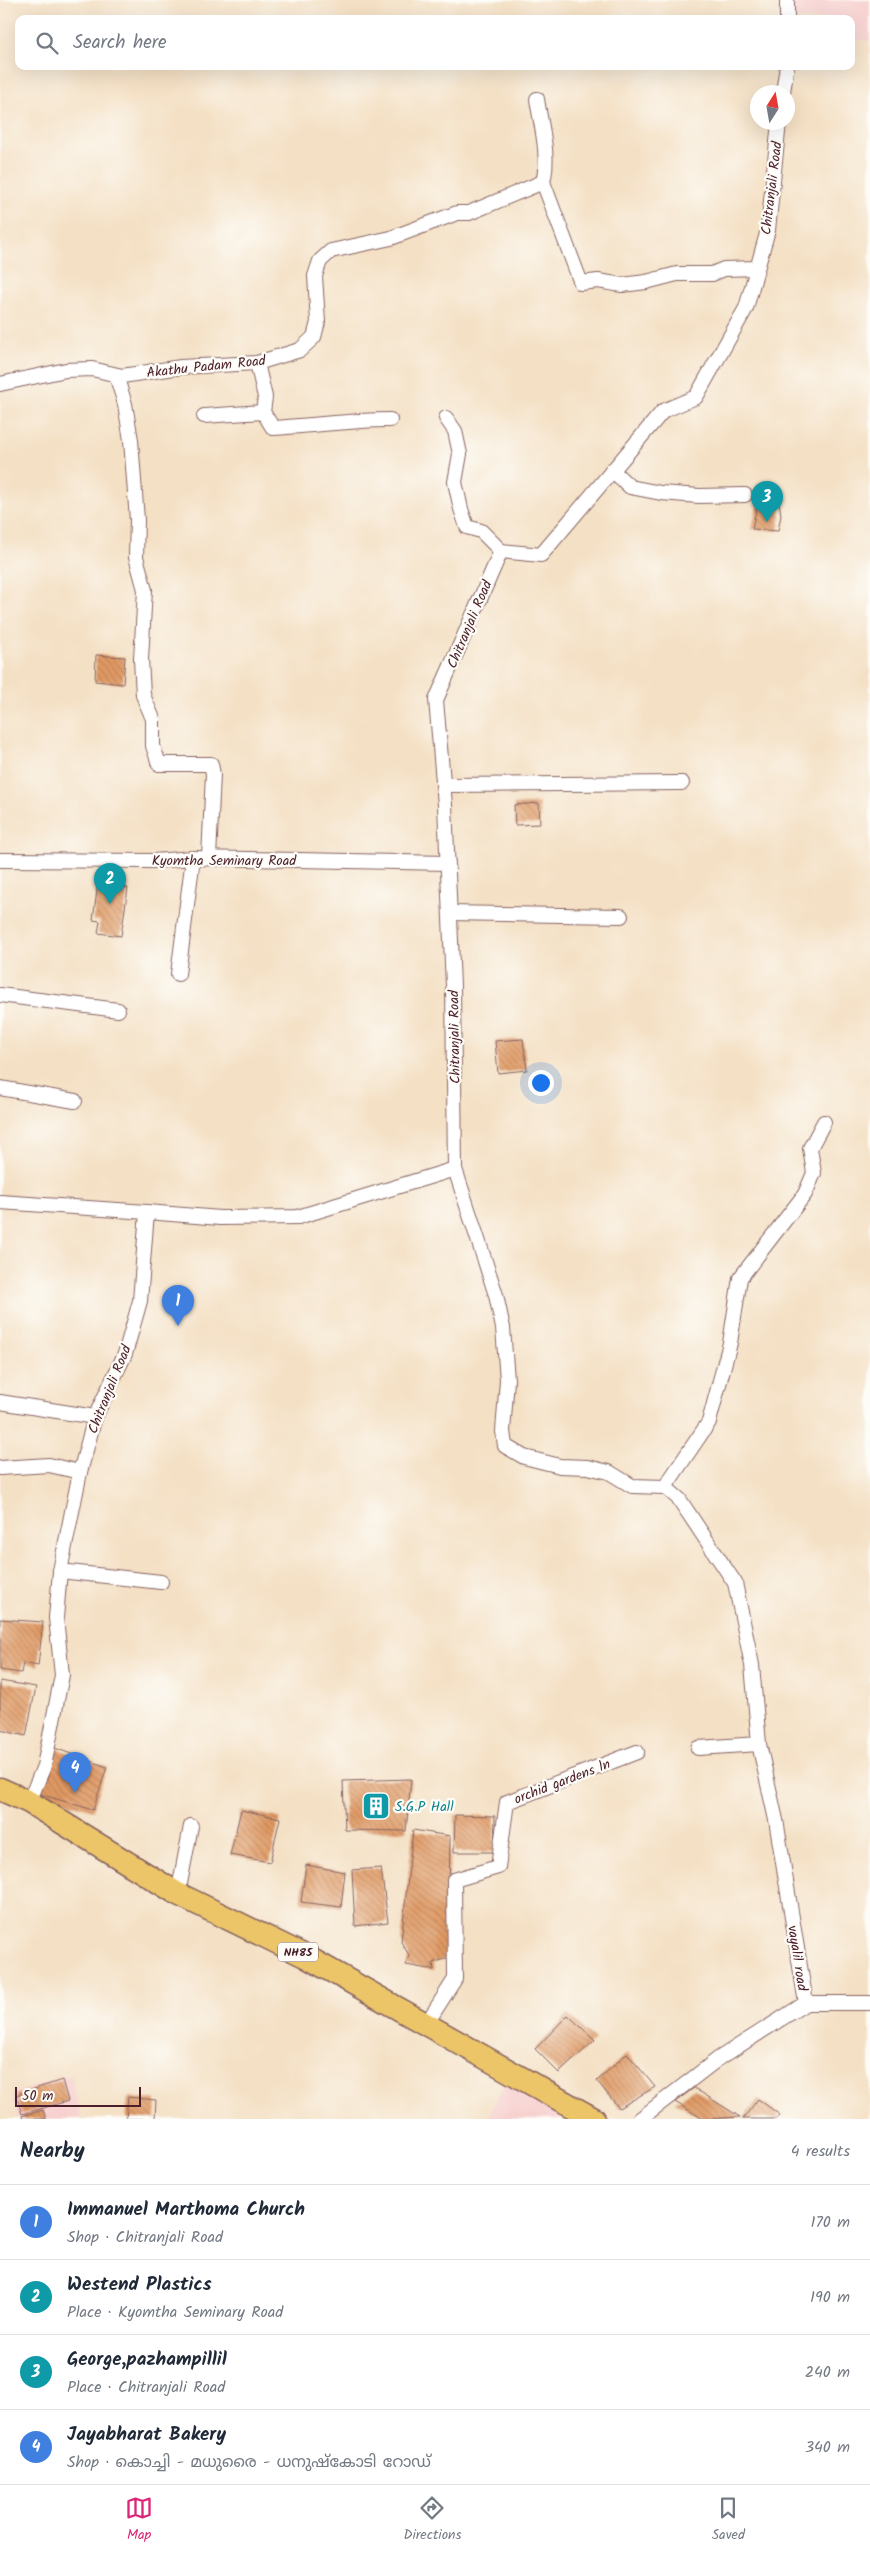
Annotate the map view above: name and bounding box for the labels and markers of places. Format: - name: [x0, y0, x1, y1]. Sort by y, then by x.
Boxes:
- pin: 3: [751, 481, 783, 522]
- pin: 2: [94, 863, 126, 904]
- pin: 1: [162, 1285, 194, 1326]
- pin: 4: [59, 1752, 91, 1793]
- building icon: S.G.P Hall: [361, 1791, 391, 1821]
- place label: S.G.P Hall: [395, 1796, 454, 1818]

